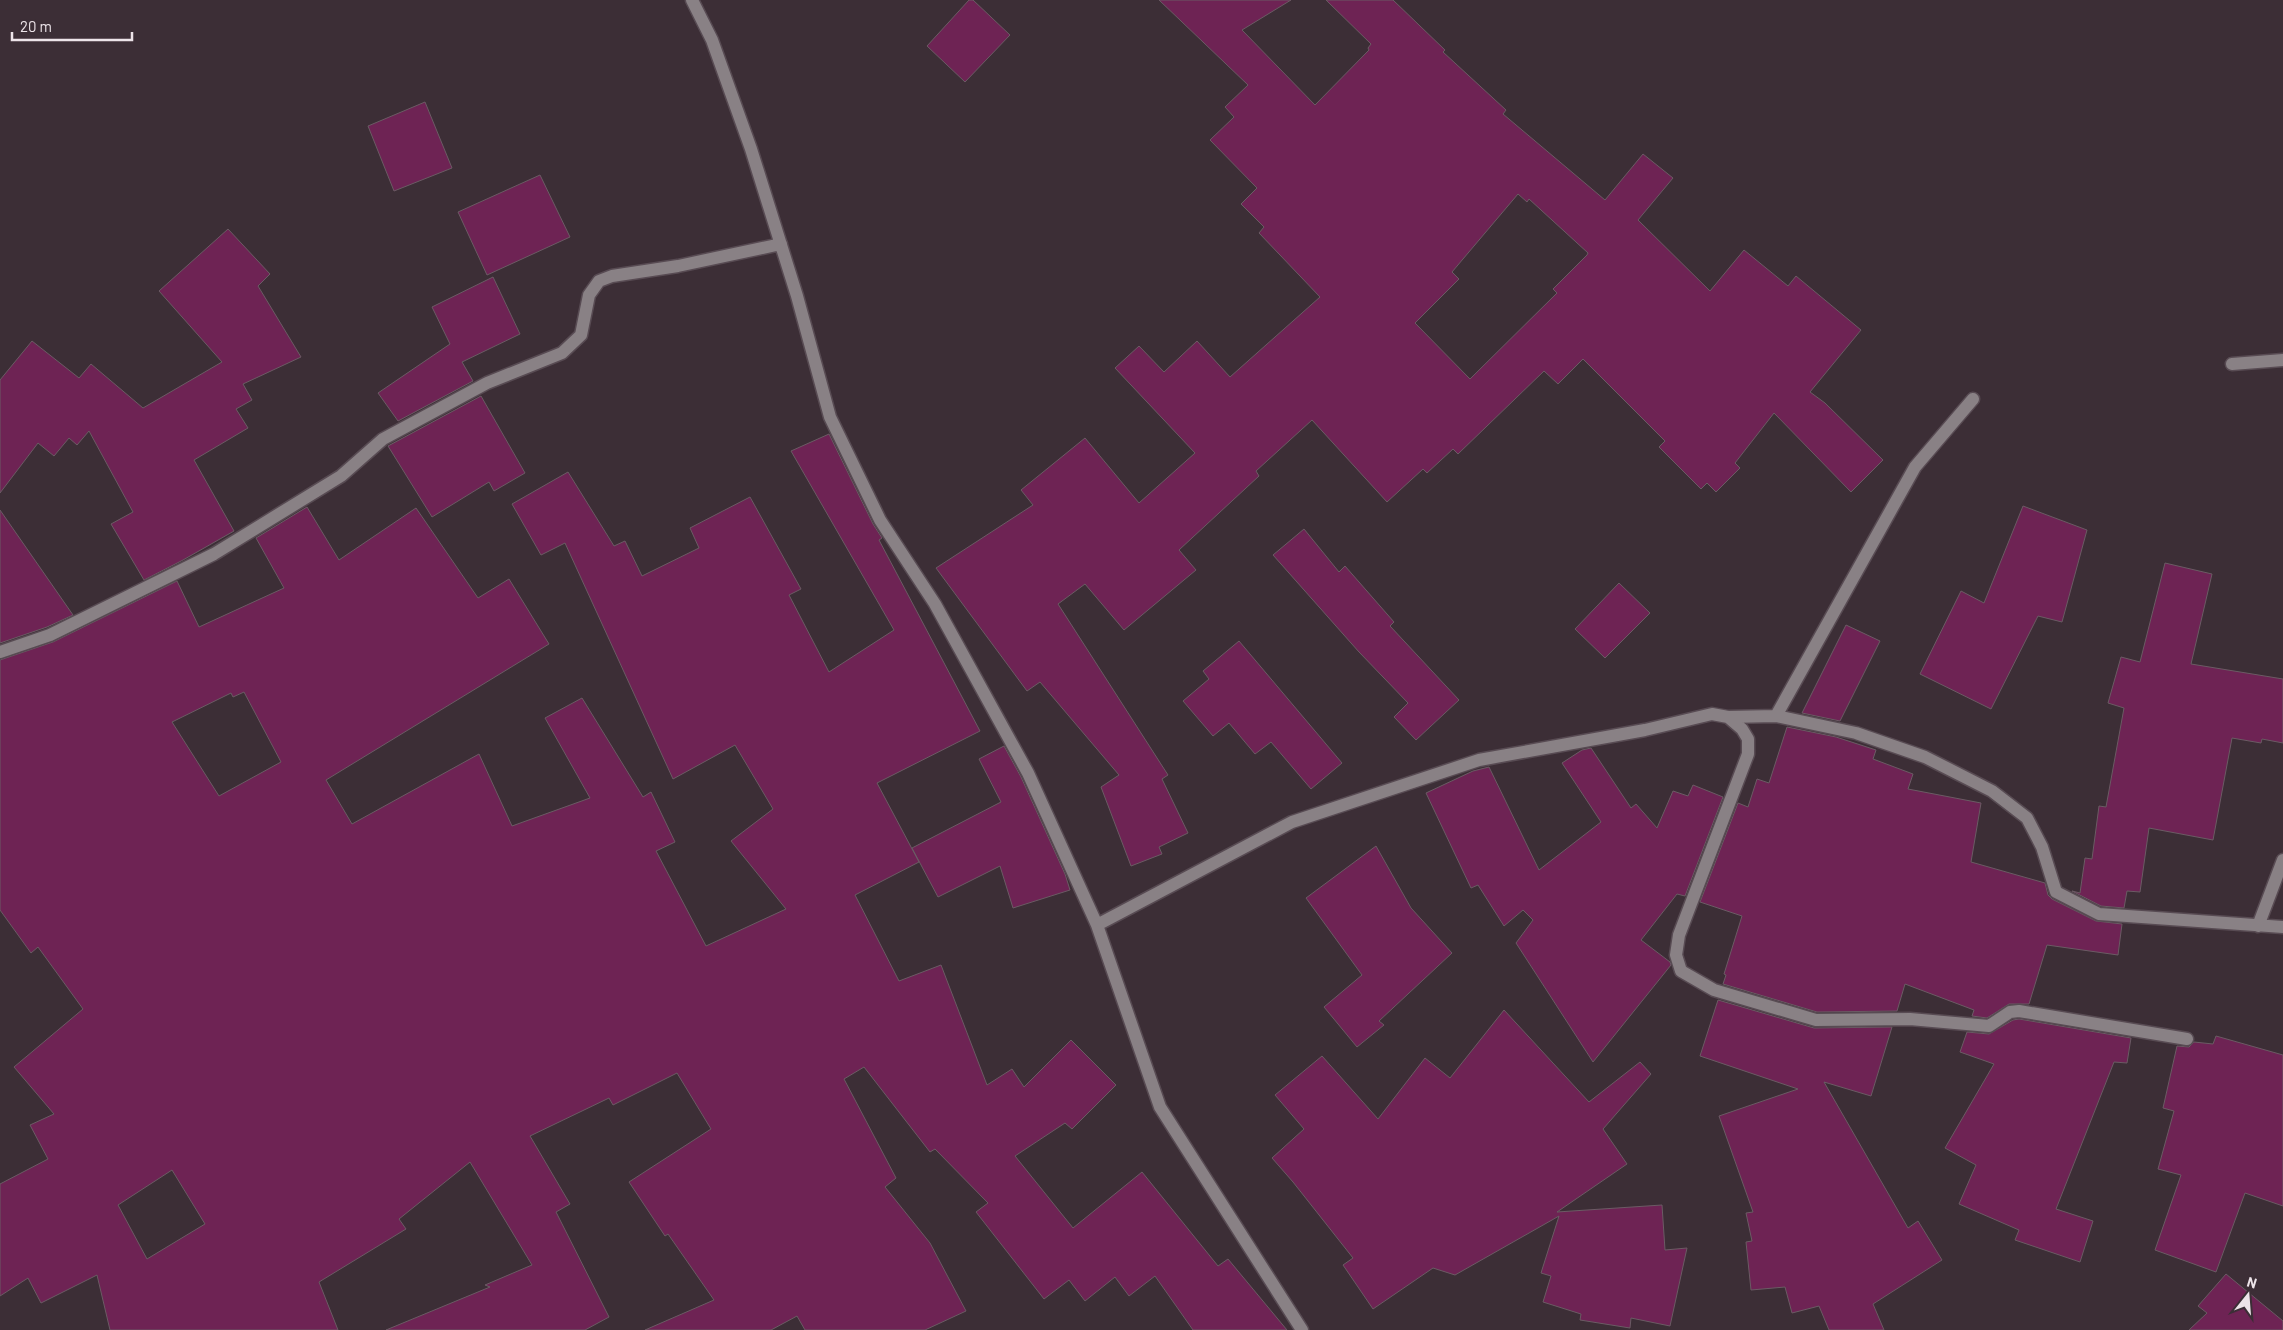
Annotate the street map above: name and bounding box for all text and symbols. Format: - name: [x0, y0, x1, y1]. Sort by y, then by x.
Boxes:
- scale bar: [12, 10, 132, 42]
- text: 20 m: [20, 17, 52, 35]
- north arrow: [2223, 1270, 2273, 1320]
- text: N: [2245, 1273, 2259, 1292]

